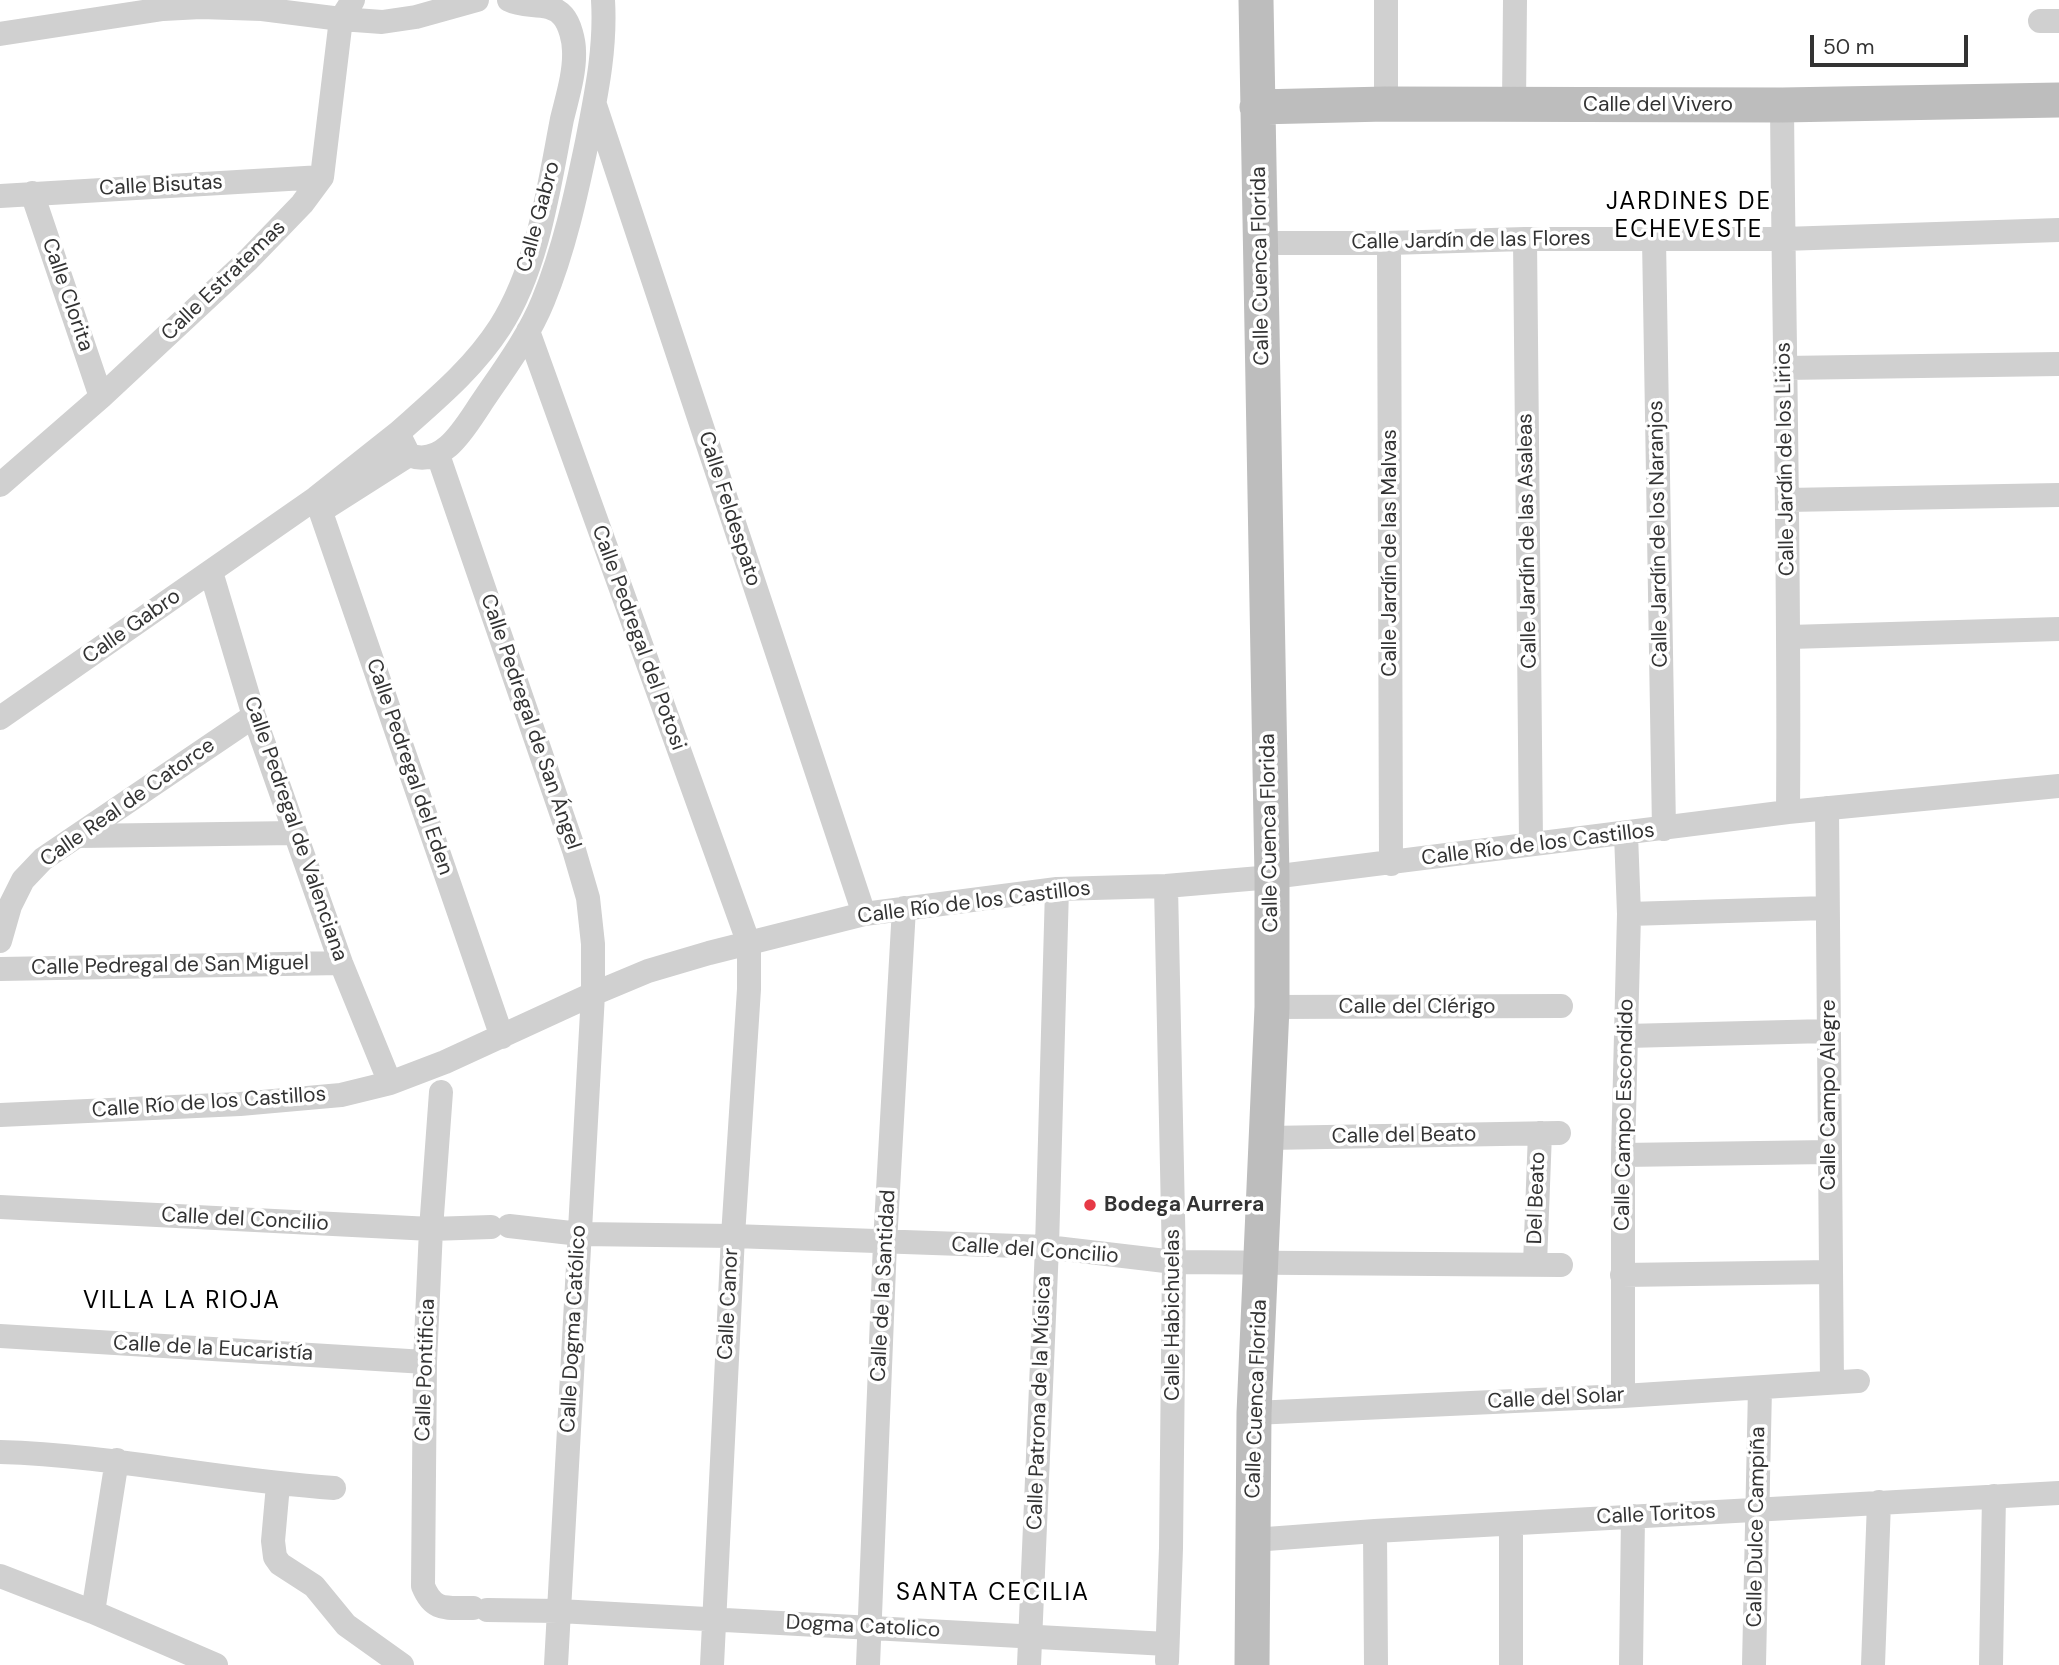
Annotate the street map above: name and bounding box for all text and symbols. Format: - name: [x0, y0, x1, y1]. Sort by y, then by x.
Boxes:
- scale bar: [1814, 21, 1972, 65]
- text: 50 m: [1823, 33, 1874, 61]
- street label: Calle del Vivero: [1583, 92, 1733, 118]
- street label: Calle Gabro: [512, 159, 566, 275]
- street label: Calle Cuenca Florida: [1247, 166, 1275, 366]
- street label: Calle Bisutas: [99, 170, 223, 202]
- district label: JARDINES DE ECHEVESTE: [1607, 189, 1771, 245]
- street label: Calle Estratemas: [157, 215, 291, 347]
- street label: Calle Jardín de las Flores: [1351, 226, 1591, 256]
- street label: Calle Clorita: [36, 235, 98, 355]
- street label: Calle Jardín de los Lirios: [1771, 342, 1801, 576]
- street label: Calle Jardín de los Naranjos: [1644, 400, 1674, 668]
- street label: Calle Jardín de las Asaleas: [1513, 413, 1543, 669]
- street label: Calle Feldespato: [692, 429, 766, 589]
- street label: Calle Jardín de las Malvas: [1377, 429, 1403, 677]
- street label: Calle Pedregal del Potosi: [586, 522, 690, 754]
- street label: Calle Gabro: [78, 584, 186, 670]
- street label: Calle Pedregal de San Ángel: [474, 591, 586, 853]
- street label: Calle Pedregal del Eden: [360, 656, 458, 878]
- street label: Calle Pedregal de Valenciana: [238, 693, 352, 965]
- street label: Calle Real de Catorce: [36, 733, 220, 873]
- street label: Calle Cuenca Florida: [1256, 733, 1284, 933]
- street label: Calle Río de los Castillos: [1420, 818, 1656, 872]
- street label: Calle Río de los Castillos: [856, 876, 1092, 930]
- street label: Calle Pedregal de San Miguel: [31, 951, 309, 981]
- street label: Calle del Clérigo: [1339, 994, 1495, 1020]
- street label: Calle Campo Escondido: [1610, 999, 1640, 1231]
- street label: Calle Campo Alegre: [1816, 999, 1842, 1191]
- street label: Calle Río de los Castillos: [91, 1082, 327, 1124]
- street label: Calle del Beato: [1331, 1122, 1477, 1150]
- street label: Del Beato: [1523, 1151, 1551, 1245]
- street label: Calle de la Santidad: [866, 1189, 902, 1383]
- place label: Bodega Aurrera: [1104, 1192, 1264, 1218]
- marker: Bodega Aurrera: [1082, 1197, 1098, 1213]
- street label: Calle del Concilio: [161, 1203, 329, 1237]
- street label: Calle Dogma Católico: [556, 1224, 592, 1434]
- street label: Calle Habichuelas: [1160, 1229, 1186, 1401]
- street label: Calle del Concilio: [951, 1233, 1119, 1269]
- street label: Calle Canor: [713, 1247, 745, 1361]
- street label: Calle Patrona de la Música: [1023, 1275, 1057, 1531]
- district label: VILLA LA RIOJA: [85, 1288, 279, 1316]
- street label: Calle Pontificia: [411, 1298, 441, 1442]
- street label: Calle Cuenca Florida: [1241, 1299, 1273, 1499]
- street label: Calle de la Eucaristía: [112, 1331, 314, 1367]
- street label: Calle del Solar: [1487, 1383, 1625, 1415]
- street label: Calle Dulce Campiña: [1743, 1426, 1771, 1628]
- street label: Calle Toritos: [1596, 1499, 1716, 1531]
- district label: SANTA CECILIA: [898, 1580, 1088, 1608]
- street label: Dogma Catolico: [785, 1610, 941, 1644]

